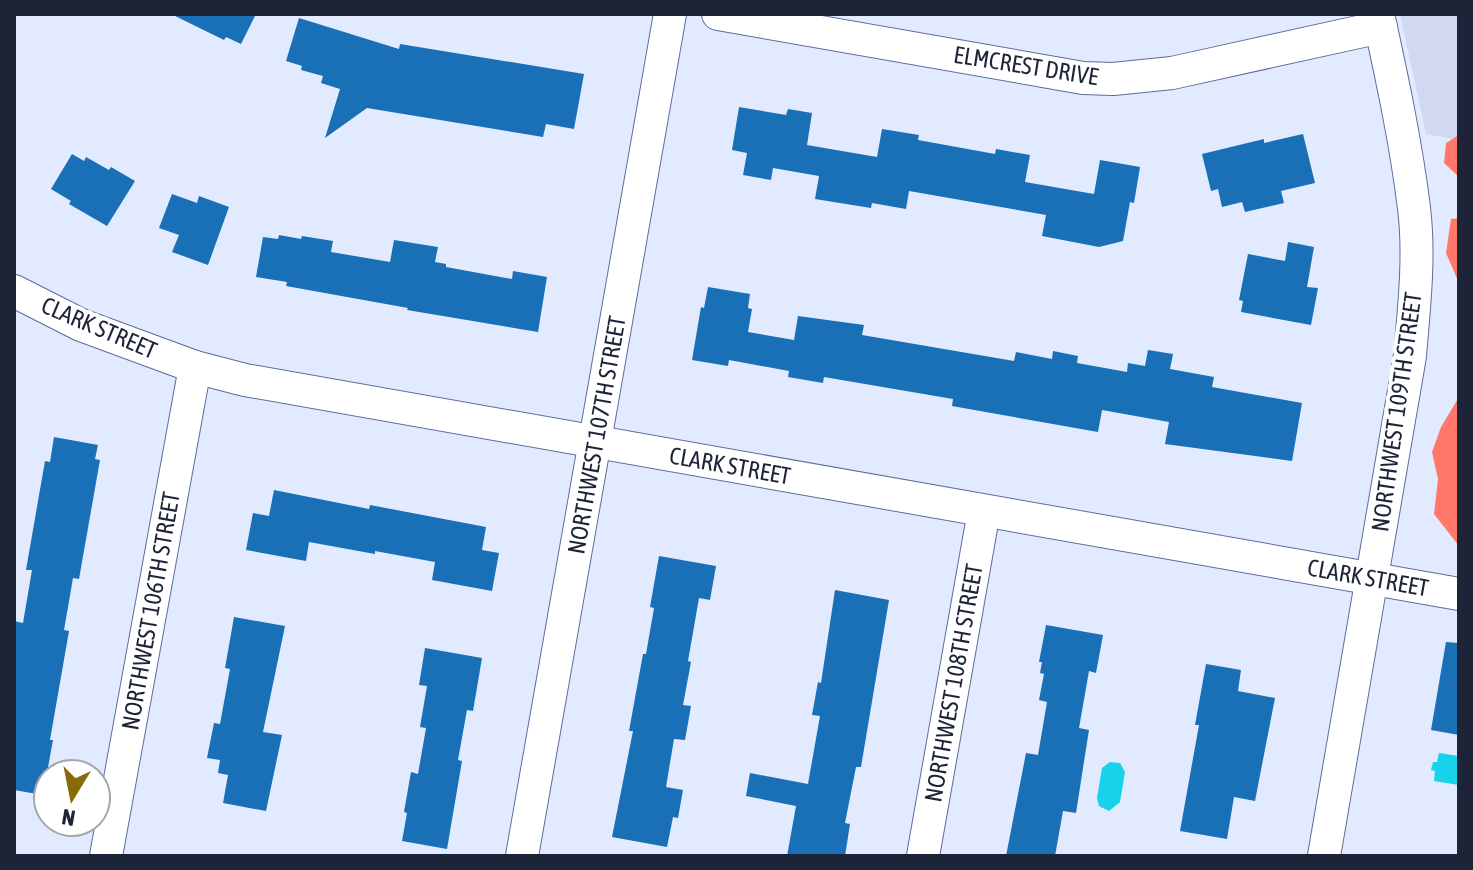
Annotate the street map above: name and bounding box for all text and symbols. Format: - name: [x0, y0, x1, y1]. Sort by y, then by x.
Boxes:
- street label: ELMCREST DRIVE: [952, 41, 1100, 90]
- street label: NORTHWEST 109TH STREET: [1366, 290, 1427, 533]
- street label: CLARK STREET: [38, 291, 161, 364]
- street label: NORTHWEST 107TH STREET: [562, 313, 631, 556]
- street label: CLARK STREET: [667, 442, 793, 490]
- street label: NORTHWEST 106TH STREET: [116, 489, 185, 732]
- street label: CLARK STREET: [1305, 554, 1431, 602]
- street label: NORTHWEST 108TH STREET: [919, 561, 988, 804]
- north arrow: [32, 758, 112, 838]
- text: N: [60, 804, 77, 832]

